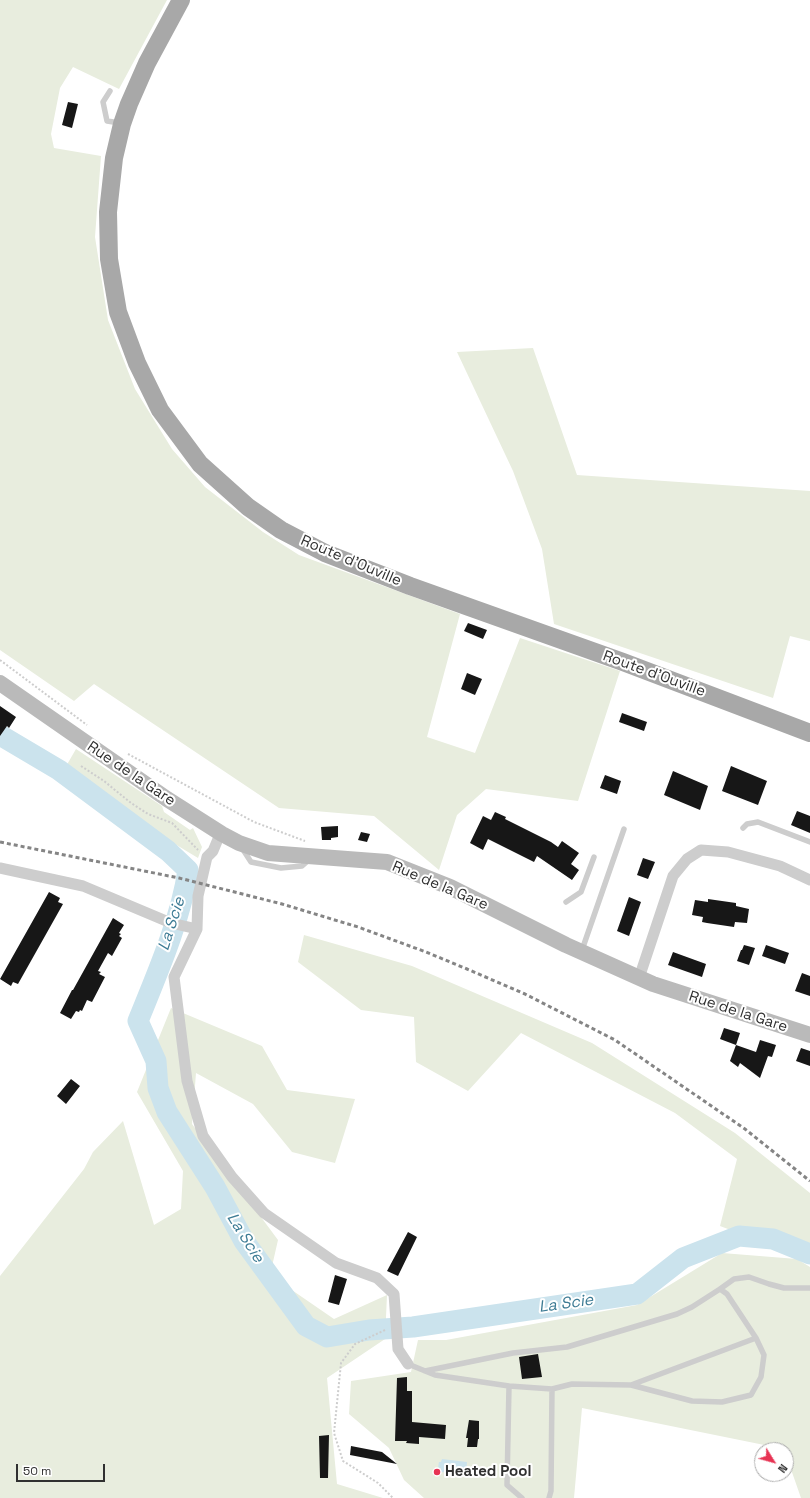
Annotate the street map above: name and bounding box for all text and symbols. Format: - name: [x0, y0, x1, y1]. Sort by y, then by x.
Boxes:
- street label: Route d'Ouville: [298, 532, 404, 590]
- street label: Route d'Ouville: [600, 647, 708, 701]
- street label: Rue de la Gare: [83, 738, 179, 810]
- street label: Rue de la Gare: [389, 858, 491, 914]
- water label: La Scie: [154, 895, 190, 953]
- street label: Rue de la Gare: [686, 988, 790, 1036]
- water label: La Scie: [222, 1210, 268, 1266]
- water label: La Scie: [538, 1291, 594, 1317]
- north arrow: [754, 1442, 794, 1482]
- scale bar: [18, 1456, 107, 1482]
- text: N: [775, 1461, 791, 1476]
- text: 50 m: [23, 1463, 51, 1479]
- place label: Heated Pool: [445, 1463, 531, 1481]
- marker: Heated Pool: [432, 1467, 442, 1477]

